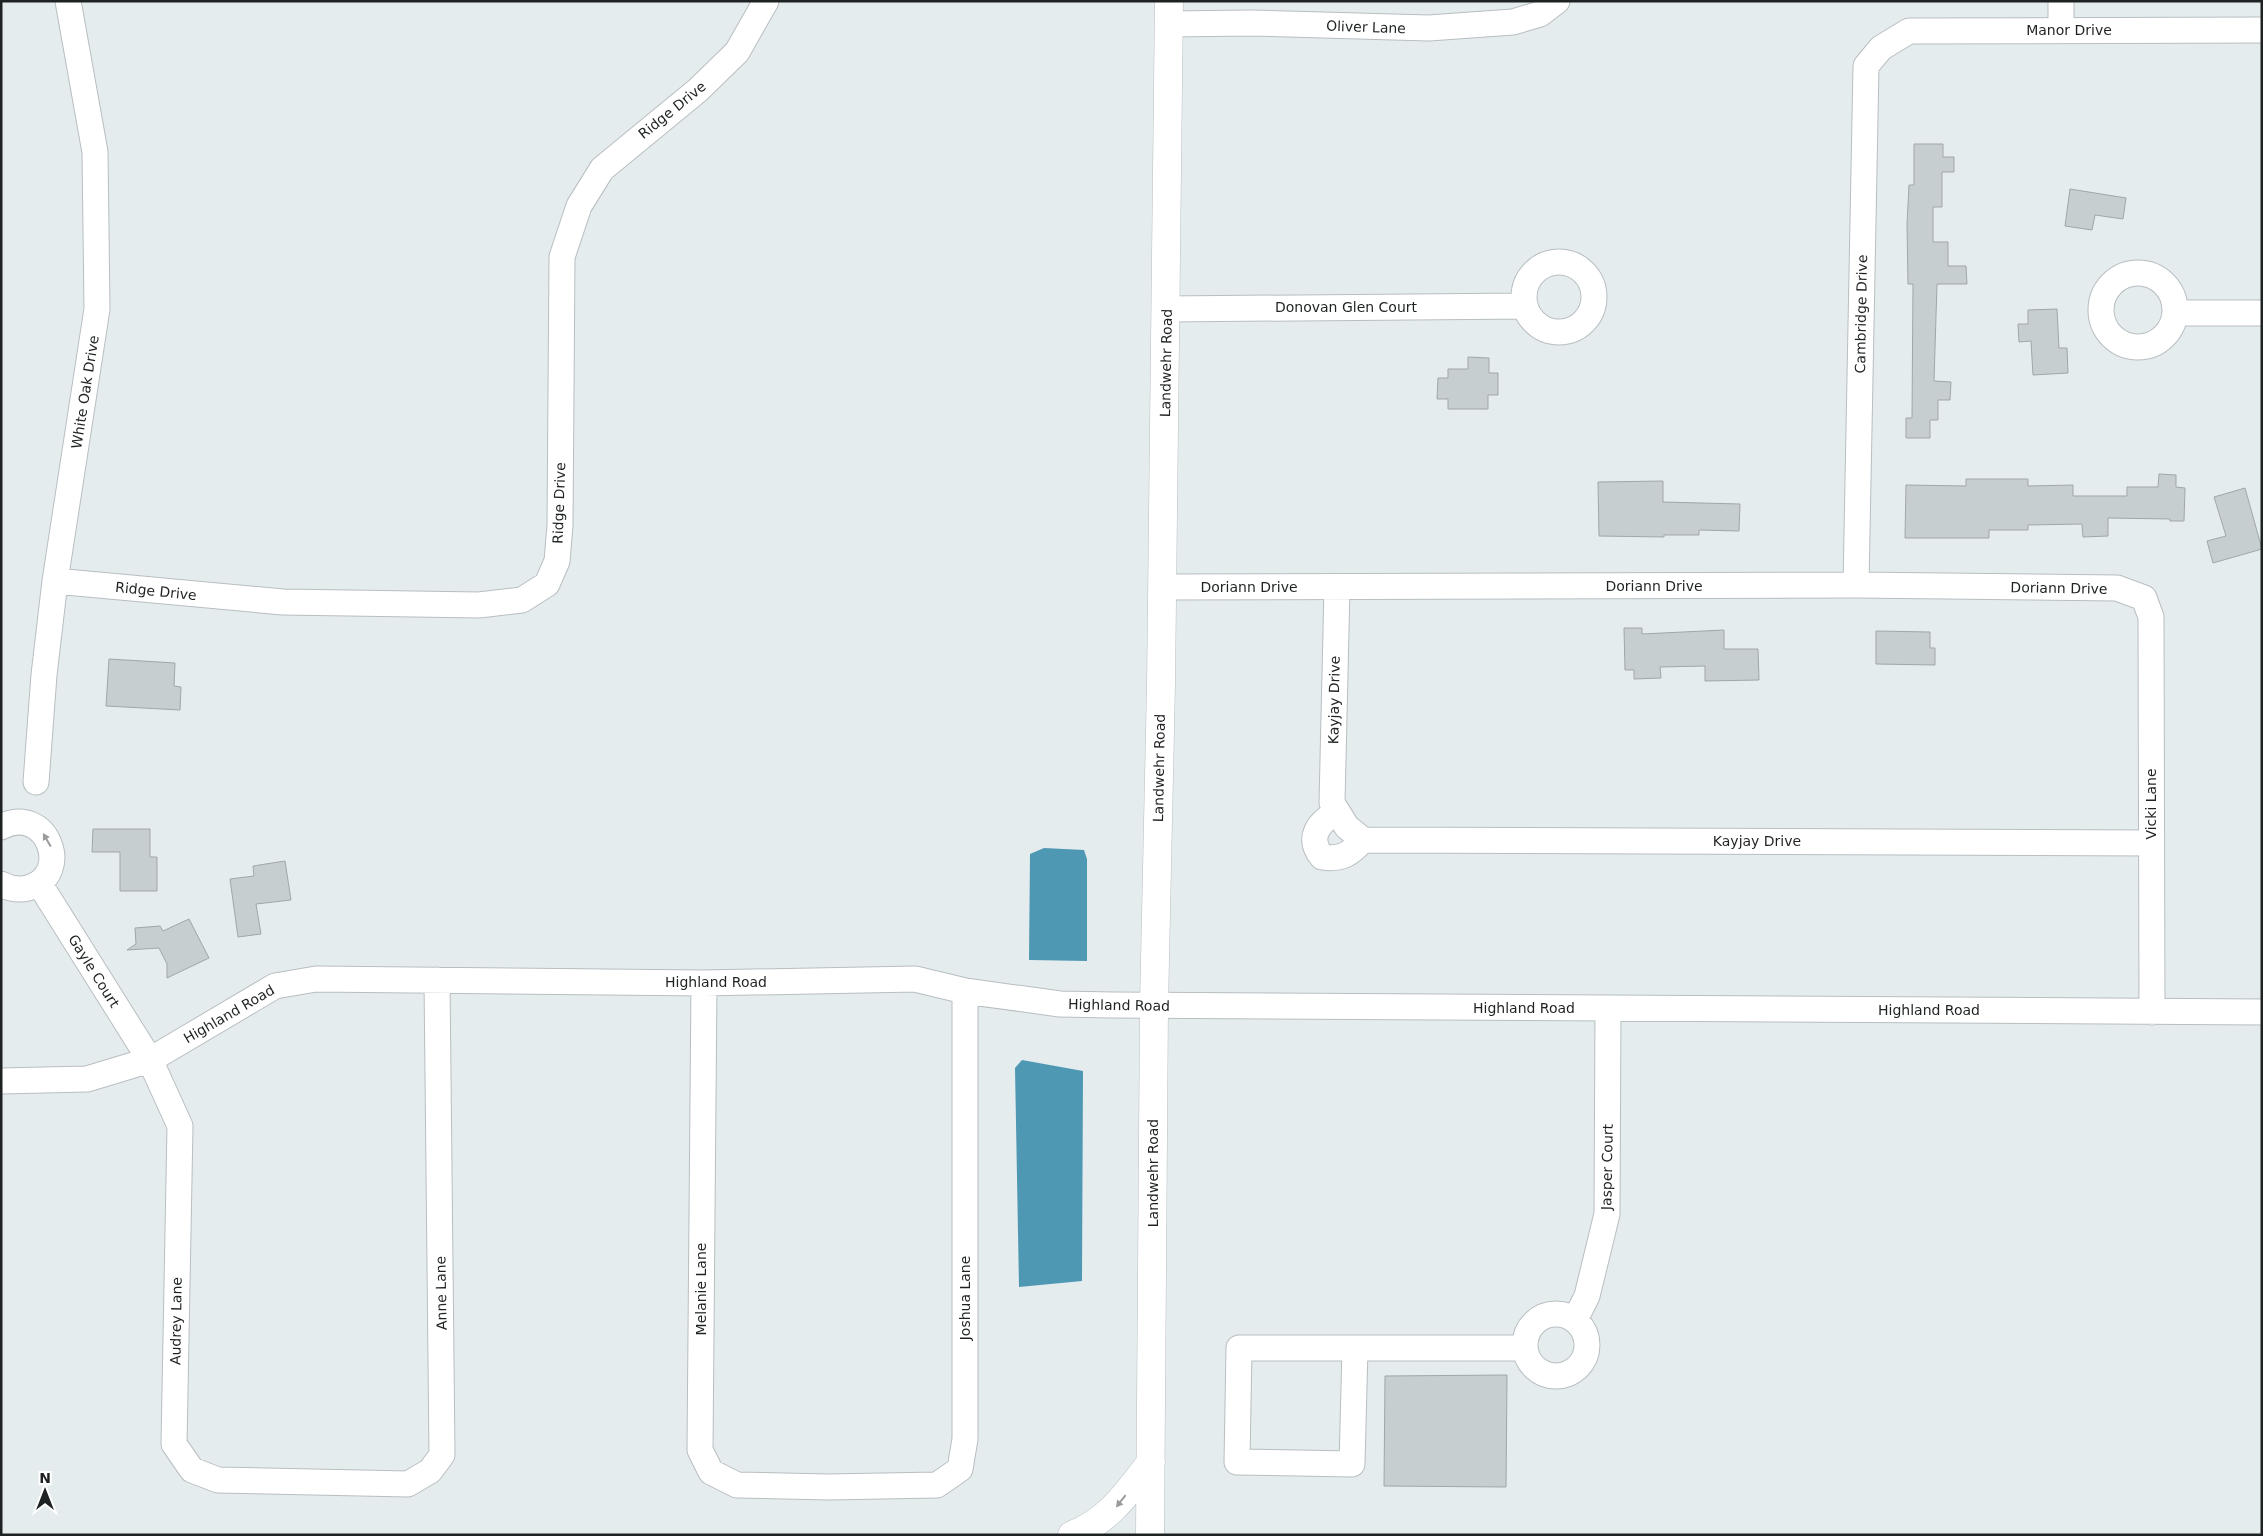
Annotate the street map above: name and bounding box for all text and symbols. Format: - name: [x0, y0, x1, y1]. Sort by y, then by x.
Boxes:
- street label: Oliver Lane: [1326, 18, 1406, 36]
- street label: Manor Drive: [2026, 22, 2112, 38]
- street label: Ridge Drive: [635, 78, 709, 142]
- street label: Cambridge Drive: [1852, 255, 1870, 373]
- street label: Donovan Glen Court: [1275, 299, 1418, 315]
- street label: Landwehr Road: [1157, 309, 1175, 417]
- street label: White Oak Drive: [68, 334, 102, 450]
- street label: Ridge Drive: [550, 462, 568, 544]
- street label: Doriann Drive: [1605, 578, 1703, 594]
- street label: Ridge Drive: [114, 579, 198, 603]
- street label: Doriann Drive: [1200, 579, 1298, 595]
- street label: Doriann Drive: [2010, 579, 2108, 597]
- street label: Kayjay Drive: [1325, 656, 1343, 744]
- street label: Landwehr Road: [1150, 714, 1168, 822]
- street label: Vicki Lane: [2143, 768, 2159, 840]
- one-way arrow: [43, 832, 51, 847]
- street label: Kayjay Drive: [1713, 833, 1801, 849]
- street label: Gayle Court: [65, 932, 123, 1011]
- street label: Highland Road: [665, 974, 767, 990]
- street label: Highland Road: [181, 982, 277, 1046]
- street label: Highland Road: [1068, 996, 1170, 1014]
- street label: Highland Road: [1473, 1000, 1575, 1016]
- street label: Highland Road: [1878, 1002, 1980, 1018]
- street label: Landwehr Road: [1145, 1119, 1161, 1227]
- street label: Jasper Court: [1598, 1123, 1616, 1211]
- street label: Melanie Lane: [693, 1243, 709, 1335]
- street label: Anne Lane: [432, 1256, 450, 1330]
- street label: Joshua Lane: [957, 1256, 973, 1341]
- street label: Audrey Lane: [167, 1277, 185, 1365]
- north arrow: [20, 1466, 70, 1516]
- text: N: [39, 1470, 51, 1486]
- one-way arrow: [1116, 1494, 1126, 1508]

